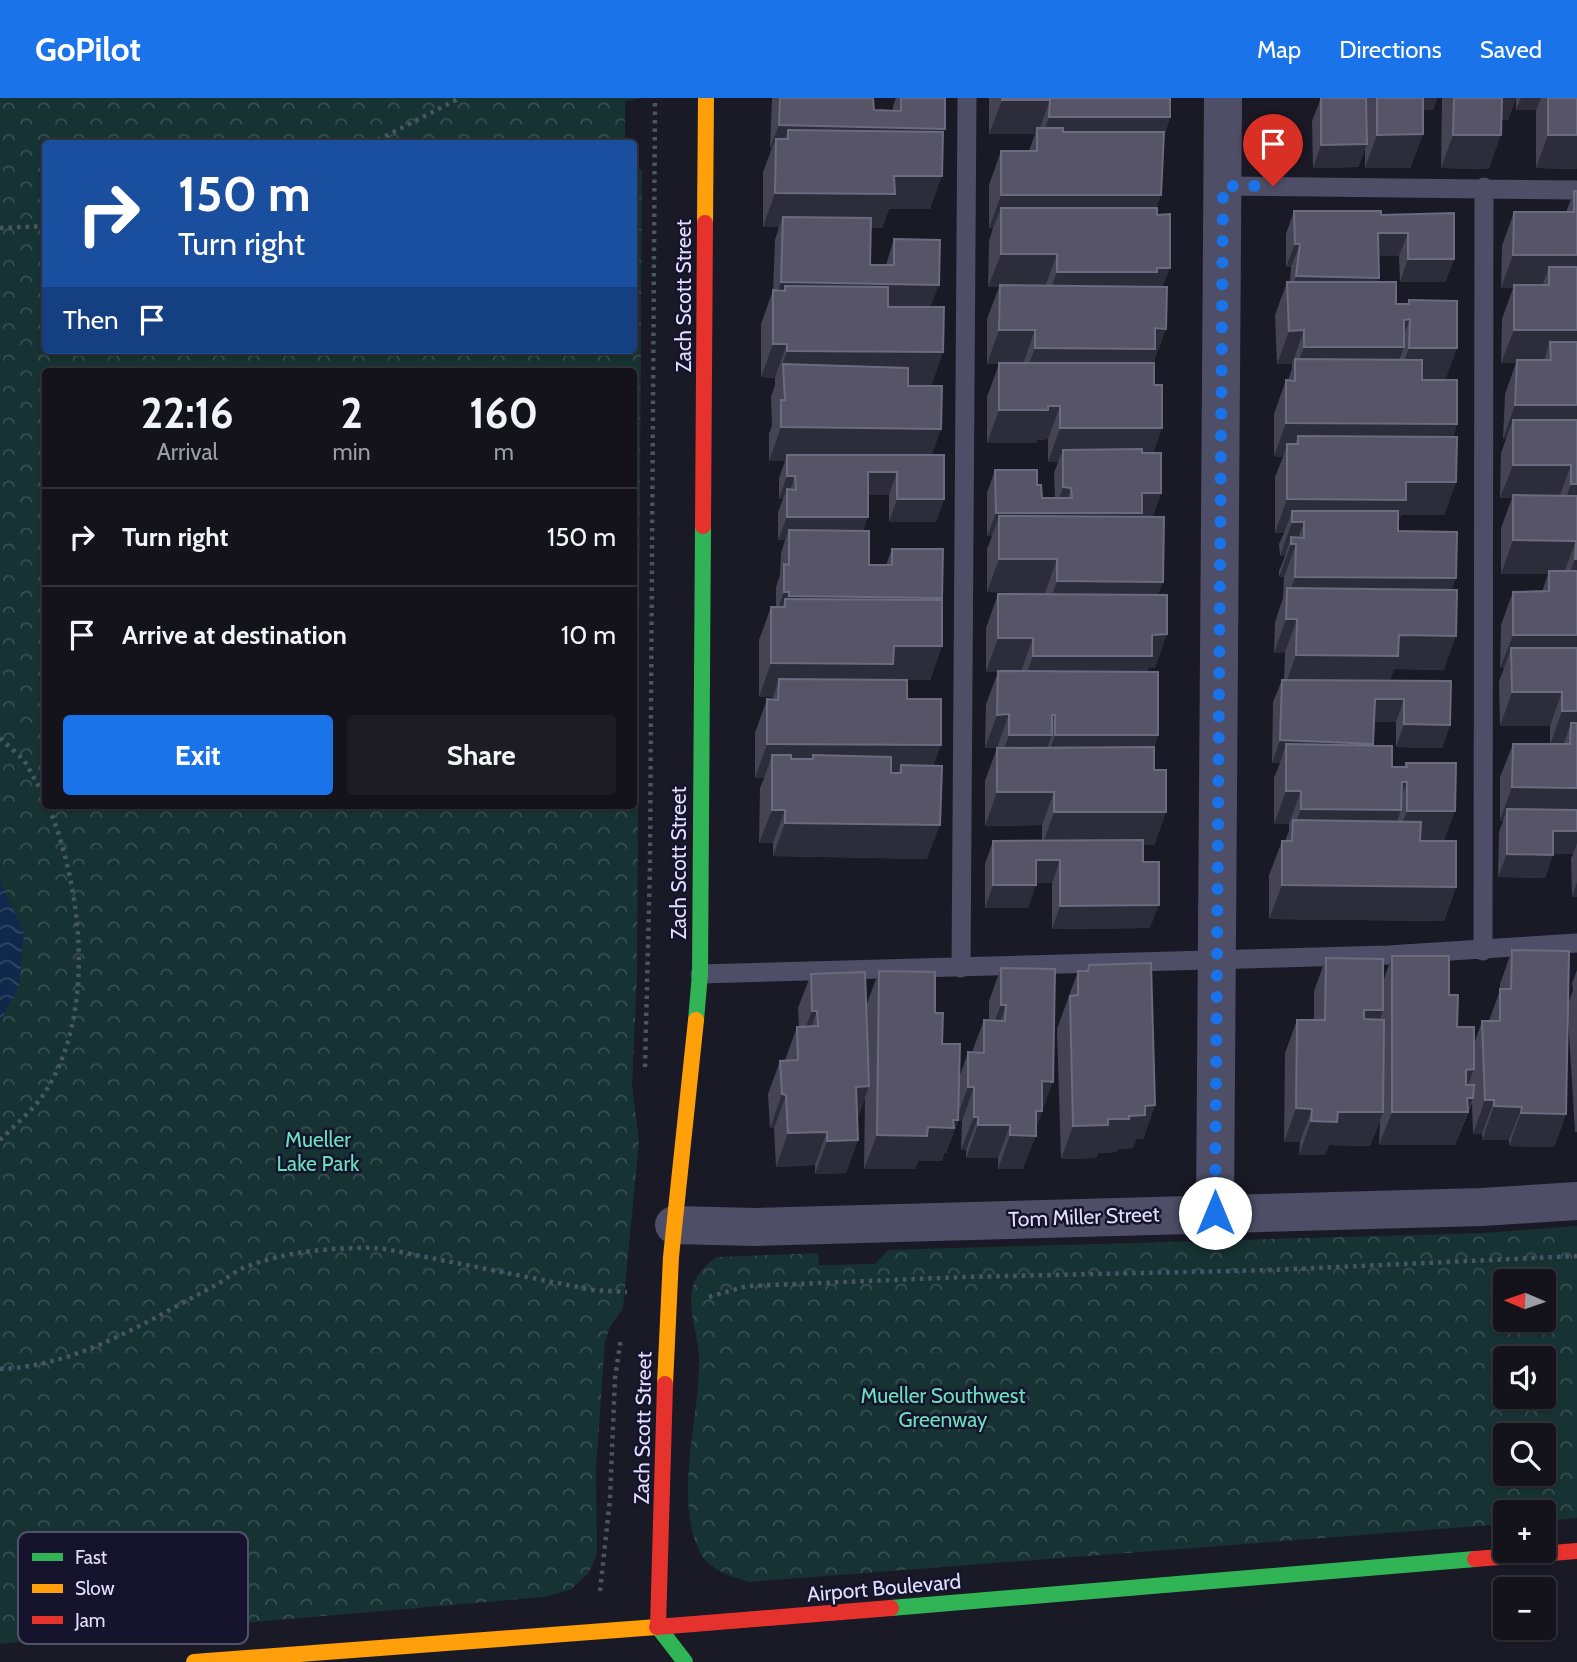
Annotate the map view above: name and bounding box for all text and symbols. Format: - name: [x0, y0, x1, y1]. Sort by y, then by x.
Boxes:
- text: GoPilot: [35, 29, 141, 69]
- text: Map: [1257, 35, 1301, 64]
- text: Directions: [1339, 35, 1442, 64]
- text: Saved: [1480, 35, 1542, 64]
- pin: [1243, 114, 1303, 186]
- icon: arrive: [1254, 125, 1292, 163]
- text: 150 m: [178, 164, 311, 223]
- icon: right: [63, 168, 154, 259]
- street label: Zach Scott Street: [671, 220, 696, 372]
- text: Turn right: [178, 224, 305, 263]
- icon: arrive: [133, 301, 171, 339]
- text: Then: [63, 304, 119, 336]
- text: 22:16: [141, 387, 234, 439]
- text: 2: [340, 387, 363, 439]
- text: 160: [469, 387, 538, 439]
- text: Arrival: [157, 438, 218, 466]
- text: min: [333, 438, 371, 466]
- text: m: [494, 438, 514, 466]
- icon: right: [63, 518, 101, 556]
- text: Turn right: [122, 521, 228, 553]
- text: 150 m: [547, 521, 616, 553]
- icon: arrive: [63, 616, 101, 654]
- text: Arrive at destination: [122, 619, 347, 651]
- text: 10 m: [561, 619, 616, 651]
- button: Exit: [63, 715, 333, 795]
- button: Share: [347, 715, 616, 795]
- street label: Zach Scott Street: [666, 787, 691, 939]
- park label: Mueller Lake Park: [277, 1127, 360, 1176]
- position arrow: [1178, 1176, 1252, 1250]
- street label: Tom Miller Street: [1008, 1201, 1160, 1232]
- north arrow: [1493, 1269, 1556, 1332]
- map controls: [1493, 1269, 1556, 1640]
- button: sound: [1493, 1346, 1556, 1409]
- street label: Zach Scott Street: [629, 1351, 656, 1505]
- park label: Mueller Southwest Greenway: [860, 1383, 1026, 1432]
- button: search: [1493, 1423, 1556, 1486]
- button: +: [1493, 1500, 1556, 1563]
- legend: [18, 1532, 248, 1644]
- text: Fast: [75, 1546, 108, 1569]
- street label: Airport Boulevard: [806, 1568, 962, 1607]
- text: Slow: [75, 1577, 115, 1600]
- button: −: [1493, 1577, 1556, 1640]
- text: Jam: [74, 1609, 105, 1632]

